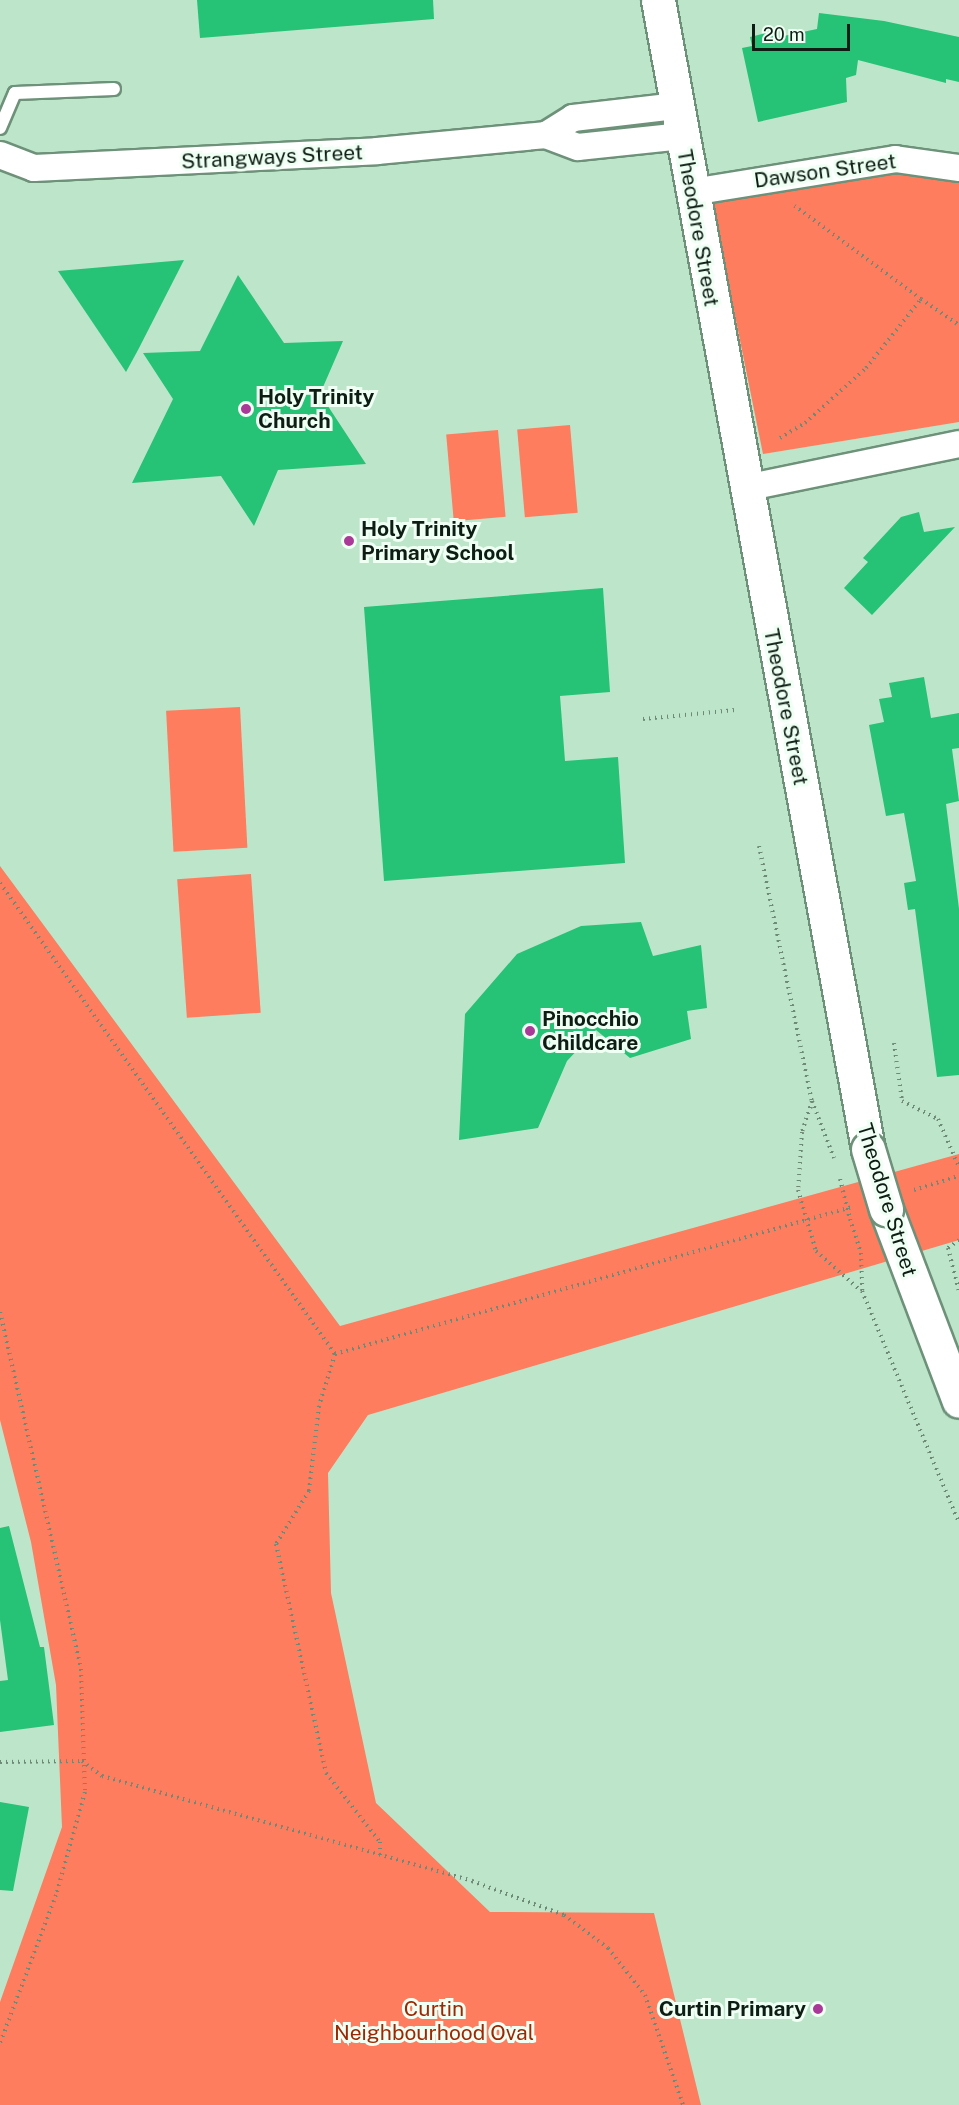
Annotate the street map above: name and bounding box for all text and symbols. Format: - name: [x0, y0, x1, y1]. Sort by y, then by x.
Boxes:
- scale bar: [755, 12, 852, 50]
- text: 20 m: [763, 24, 805, 45]
- street label: Strangways Street: [180, 140, 364, 174]
- street label: Theodore Street: [672, 147, 724, 309]
- street label: Dawson Street: [752, 149, 898, 193]
- place label: Holy Trinity Church: [258, 384, 374, 434]
- marker: Holy Trinity Church: [239, 402, 253, 416]
- place label: Holy Trinity Primary School: [361, 516, 514, 566]
- marker: Holy Trinity Primary School: [342, 534, 356, 548]
- street label: Theodore Street: [758, 626, 814, 788]
- place label: Pinocchio Childcare: [542, 1006, 639, 1056]
- marker: Pinocchio Childcare: [523, 1024, 537, 1038]
- street label: Theodore Street: [852, 1120, 922, 1280]
- park label: Curtin Neighbourhood Oval: [334, 1996, 534, 2046]
- place label: Curtin Primary: [659, 1996, 806, 2022]
- marker: Curtin Primary: [811, 2002, 825, 2016]

